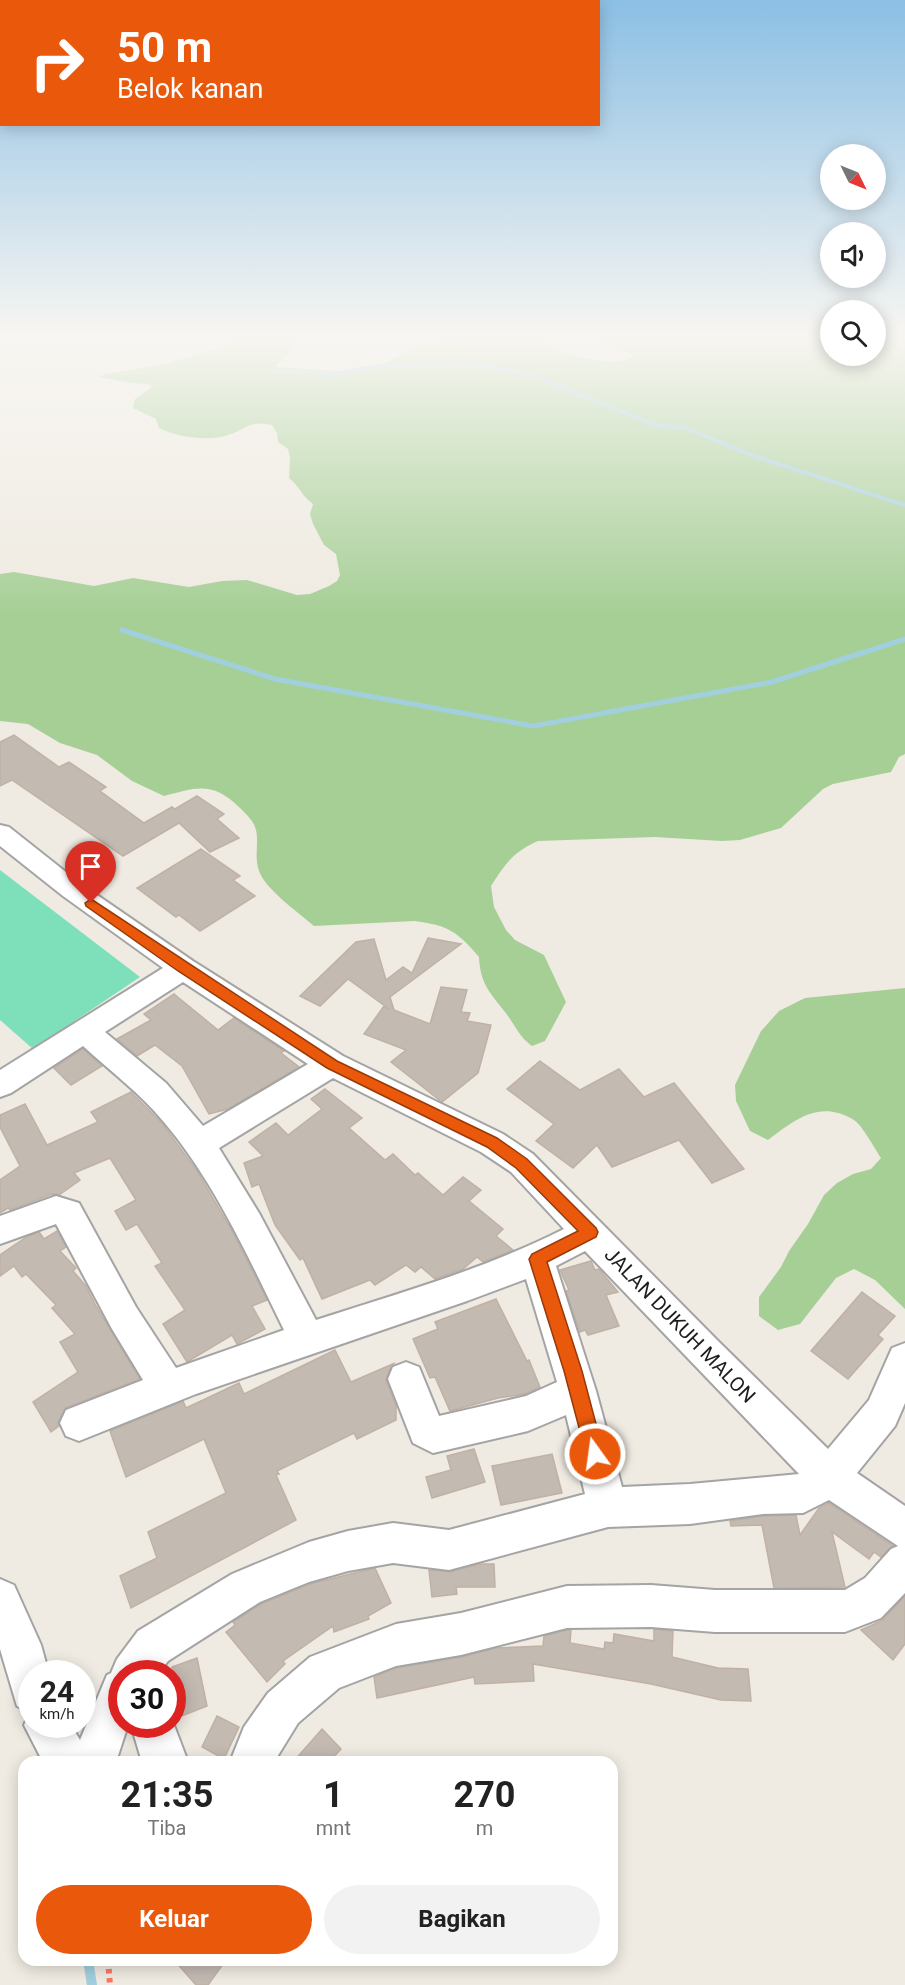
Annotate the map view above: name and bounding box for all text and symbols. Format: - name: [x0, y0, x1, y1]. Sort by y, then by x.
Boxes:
- text: 50 m: [117, 23, 212, 72]
- icon: right: [18, 24, 96, 102]
- text: Belok kanan: [117, 73, 263, 105]
- north arrow: [820, 144, 886, 210]
- map controls: [820, 144, 886, 366]
- button: sound: [820, 222, 886, 288]
- button: search: [820, 300, 886, 366]
- pin: [65, 841, 116, 903]
- icon: arrive: [74, 850, 107, 883]
- street label: JALAN DUKUH MALON: [600, 1242, 760, 1408]
- position arrow: [563, 1422, 627, 1486]
- speed limit sign: 30: [108, 1660, 186, 1738]
- text: 24: [40, 1674, 74, 1709]
- text: km/h: [39, 1705, 75, 1723]
- text: 21:35: [121, 1774, 213, 1816]
- text: 1: [323, 1774, 344, 1816]
- text: 270: [454, 1774, 515, 1816]
- text: Tiba: [147, 1816, 186, 1840]
- text: mnt: [316, 1816, 351, 1840]
- text: m: [476, 1816, 493, 1840]
- button: Keluar: [36, 1885, 312, 1954]
- button: Bagikan: [324, 1885, 600, 1954]

